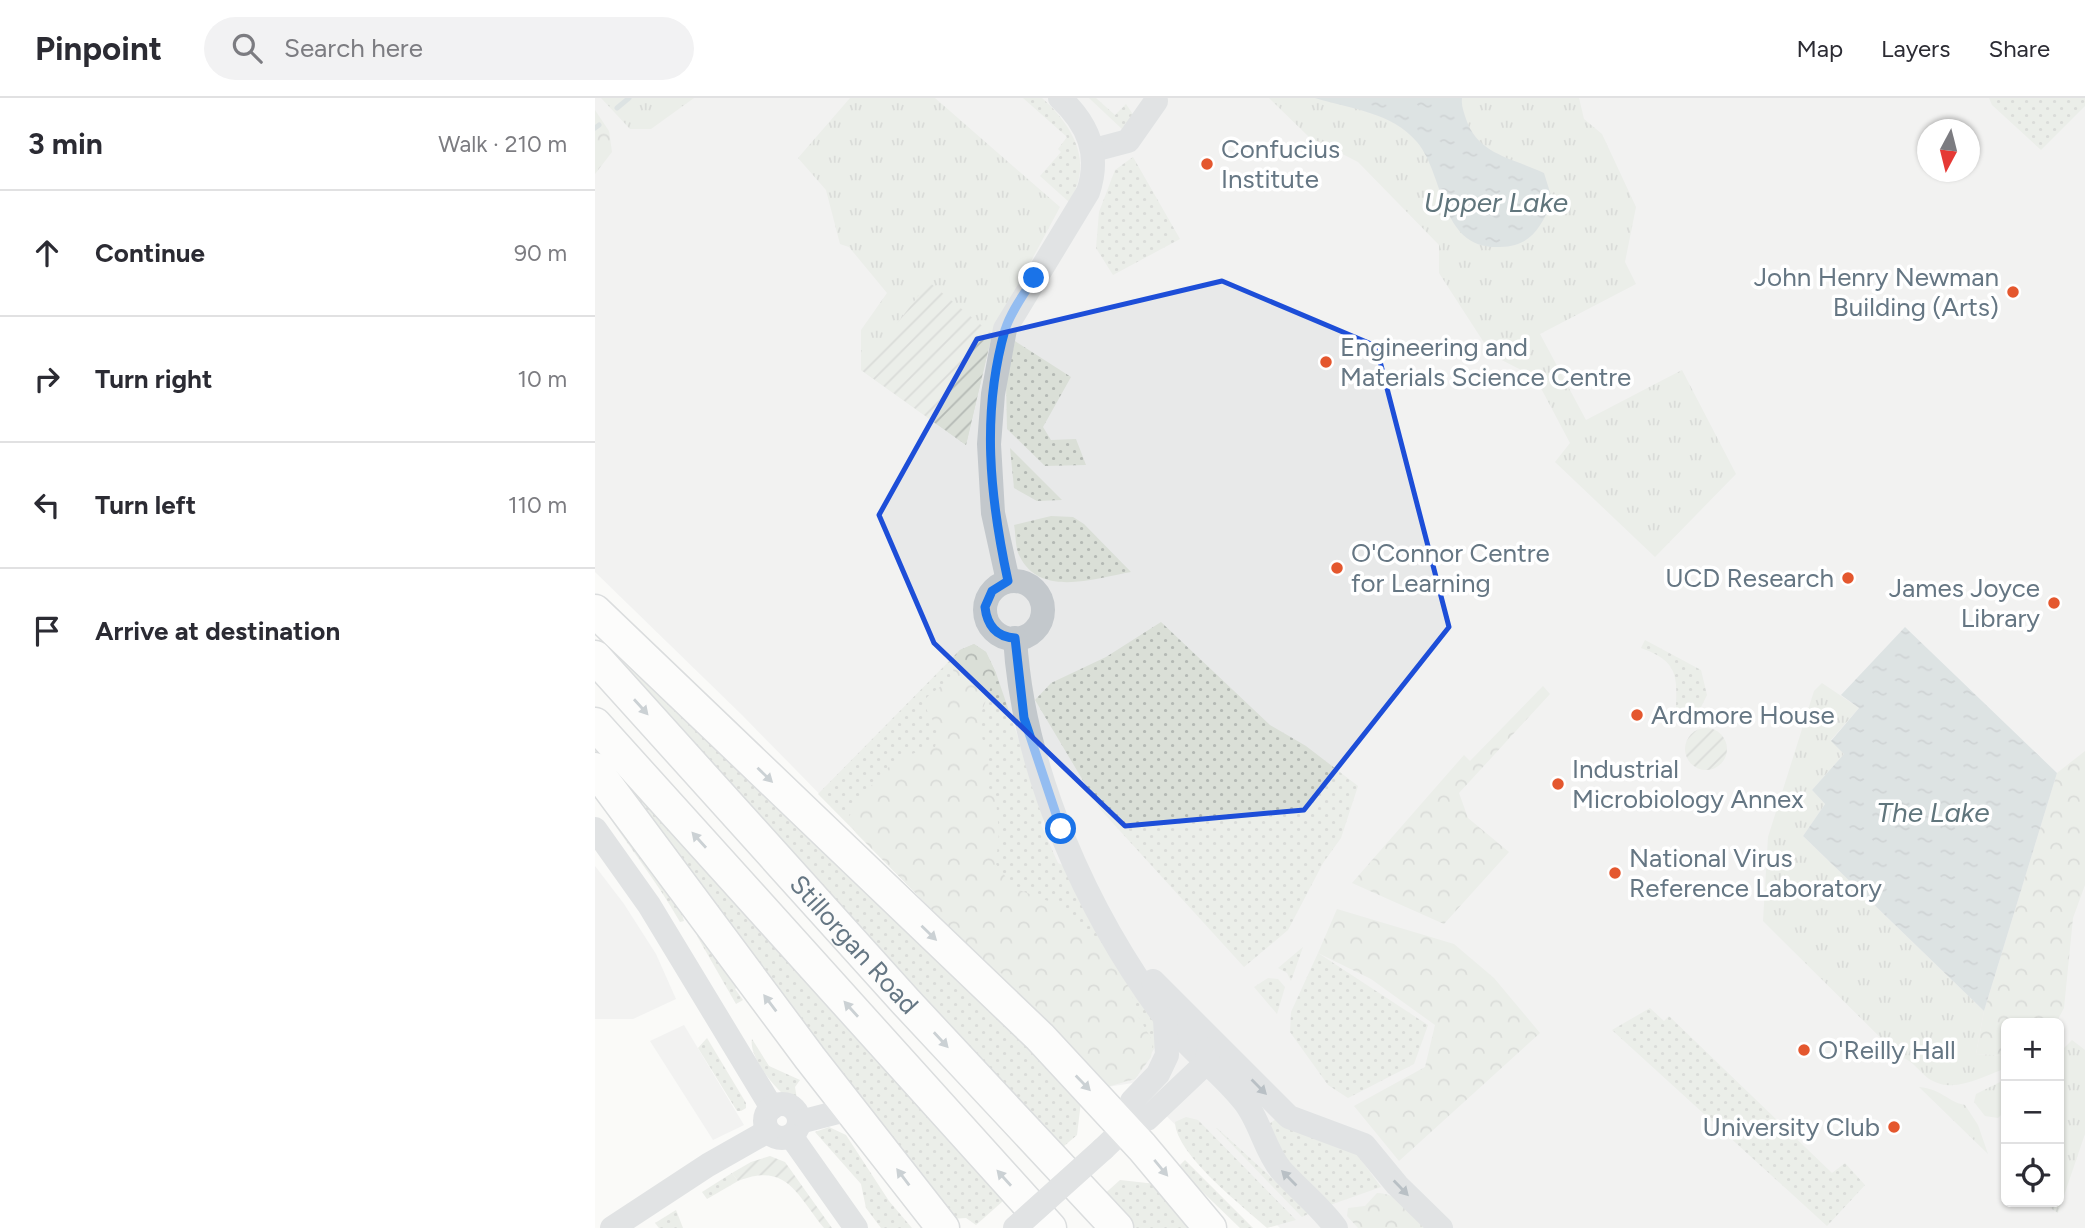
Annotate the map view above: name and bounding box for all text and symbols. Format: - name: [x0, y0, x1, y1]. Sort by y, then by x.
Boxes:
- search box: [204, 17, 694, 80]
- text: Pinpoint: [35, 29, 162, 68]
- icon: search: [228, 29, 266, 67]
- text: Search here: [284, 32, 423, 64]
- text: Map: [1796, 34, 1843, 63]
- text: Layers: [1881, 34, 1950, 63]
- text: Share: [1988, 34, 2050, 63]
- north arrow: [1917, 119, 1980, 182]
- text: 3 min: [28, 125, 103, 162]
- text: Walk · 210 m: [438, 130, 567, 158]
- place label: Confucius Institute: [1221, 133, 1340, 195]
- marker: Confucius Institute: [1199, 156, 1215, 172]
- water label: Upper Lake: [1424, 185, 1568, 219]
- icon: ahead: [28, 234, 66, 272]
- text: Continue: [95, 237, 205, 269]
- text: 90 m: [514, 239, 567, 267]
- place label: John Henry Newman Building (Arts): [1754, 261, 1999, 323]
- route end: [1018, 262, 1049, 293]
- marker: John Henry Newman Building (Arts): [2005, 284, 2021, 300]
- place label: Engineering and Materials Science Centre: [1340, 331, 1631, 393]
- marker: Engineering and Materials Science Centre: [1318, 354, 1334, 370]
- icon: right: [28, 360, 66, 398]
- text: Turn right: [95, 363, 212, 395]
- text: 10 m: [518, 365, 567, 393]
- icon: left: [28, 486, 66, 524]
- text: Turn left: [95, 489, 196, 521]
- text: 110 m: [508, 491, 567, 519]
- place label: O'Connor Centre for Learning: [1351, 537, 1550, 599]
- marker: O'Connor Centre for Learning: [1329, 560, 1345, 576]
- place label: UCD Research: [1665, 562, 1834, 594]
- marker: UCD Research: [1840, 570, 1856, 586]
- place label: James Joyce Library: [1889, 572, 2040, 634]
- marker: James Joyce Library: [2046, 595, 2062, 611]
- icon: arrive: [28, 612, 66, 650]
- text: Arrive at destination: [95, 615, 340, 647]
- one-way arrow: [633, 699, 648, 716]
- place label: Ardmore House: [1651, 699, 1835, 731]
- marker: Ardmore House: [1629, 707, 1645, 723]
- place label: Industrial Microbiology Annex: [1572, 753, 1804, 815]
- one-way arrow: [756, 767, 773, 784]
- marker: Industrial Microbiology Annex: [1550, 776, 1566, 792]
- water label: The Lake: [1877, 795, 1989, 829]
- route start: [1045, 813, 1076, 844]
- one-way arrow: [691, 831, 707, 849]
- place label: National Virus Reference Laboratory: [1629, 842, 1882, 904]
- marker: National Virus Reference Laboratory: [1607, 865, 1623, 881]
- street label: Stillorgan Road: [783, 868, 925, 1021]
- one-way arrow: [920, 925, 937, 942]
- one-way arrow: [763, 994, 777, 1012]
- one-way arrow: [843, 1000, 859, 1018]
- map controls: [2001, 1018, 2064, 1207]
- button: +: [2001, 1018, 2064, 1081]
- one-way arrow: [933, 1031, 949, 1048]
- place label: O'Reilly Hall: [1818, 1034, 1956, 1066]
- marker: O'Reilly Hall: [1796, 1042, 1812, 1058]
- one-way arrow: [1074, 1074, 1091, 1091]
- one-way arrow: [1251, 1078, 1267, 1095]
- button: −: [2001, 1081, 2064, 1144]
- place label: University Club: [1703, 1111, 1880, 1143]
- marker: University Club: [1886, 1119, 1902, 1135]
- button: locate: [2001, 1144, 2064, 1207]
- one-way arrow: [1153, 1160, 1168, 1177]
- one-way arrow: [896, 1167, 910, 1186]
- one-way arrow: [996, 1169, 1012, 1187]
- one-way arrow: [1282, 1170, 1298, 1187]
- one-way arrow: [1392, 1179, 1408, 1196]

